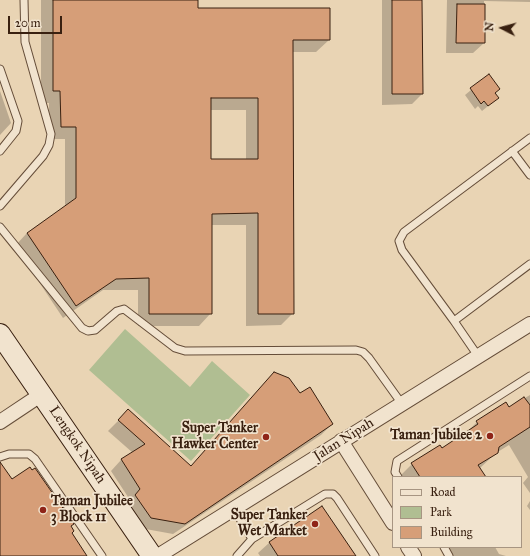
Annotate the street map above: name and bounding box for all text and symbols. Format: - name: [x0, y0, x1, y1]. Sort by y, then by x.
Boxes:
- scale bar: [10, 8, 64, 34]
- north arrow: [482, 8, 522, 48]
- text: 20 m: [15, 16, 41, 30]
- text: N: [483, 21, 497, 32]
- street label: Lengkok Nipah: [45, 403, 109, 487]
- street label: Jalan Nipah: [311, 415, 377, 465]
- place label: Super Tanker Hawker Center: [172, 421, 258, 454]
- place label: Taman Jubilee 2: [390, 428, 482, 444]
- marker: Taman Jubilee 2: [485, 431, 495, 441]
- marker: Super Tanker Hawker Center: [261, 432, 271, 442]
- legend: [392, 476, 522, 548]
- text: Road: [430, 485, 456, 499]
- place label: Taman Jubilee 3 Block 11: [51, 494, 133, 526]
- marker: Taman Jubilee 3 Block 11: [38, 505, 48, 515]
- text: Park: [430, 505, 452, 519]
- place label: Super Tanker Wet Market: [231, 508, 307, 540]
- marker: Super Tanker Wet Market: [310, 519, 320, 529]
- text: Building: [430, 525, 472, 539]

